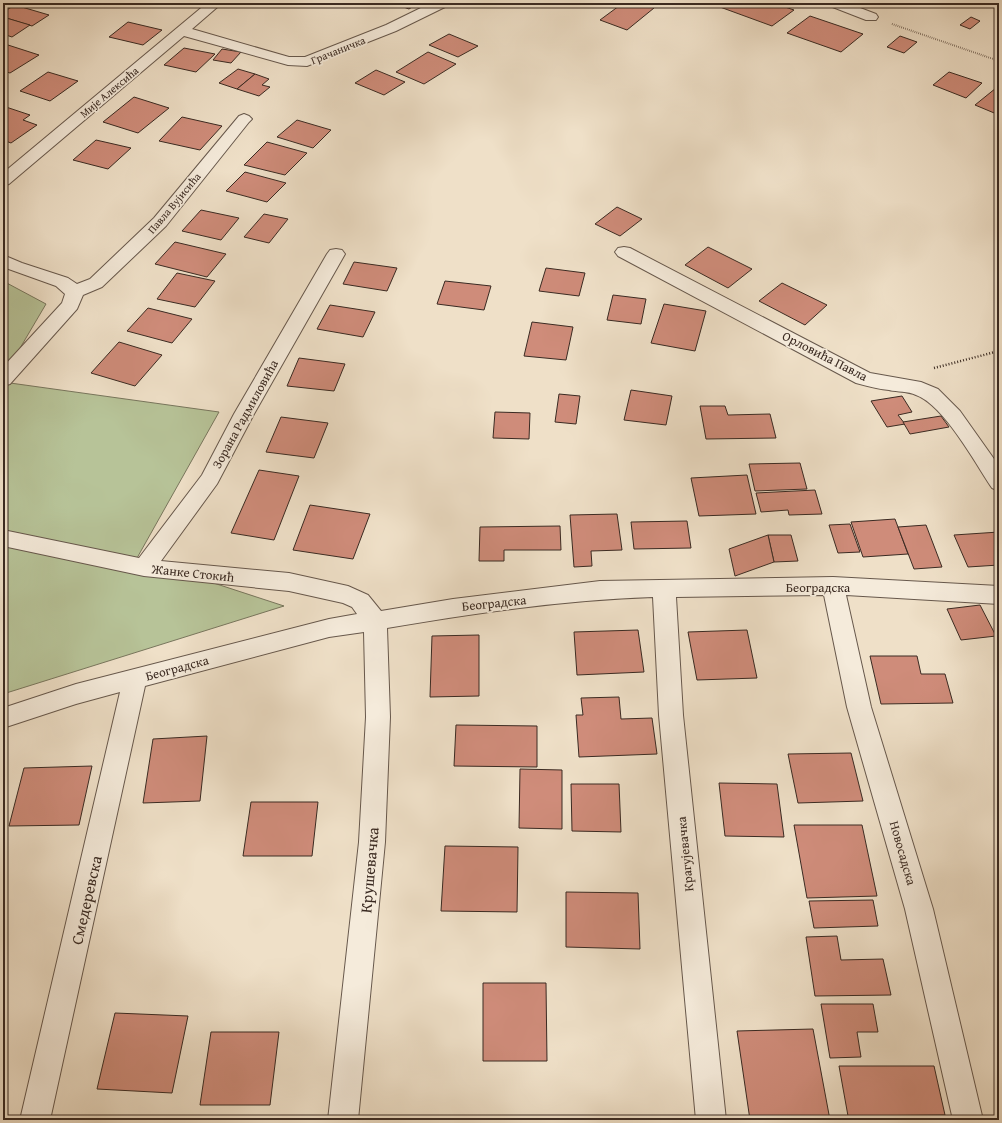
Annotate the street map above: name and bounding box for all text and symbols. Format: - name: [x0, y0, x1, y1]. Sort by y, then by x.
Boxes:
- street label: Грачаничка: [308, 32, 368, 68]
- street label: Мије Алексића: [76, 62, 142, 121]
- street label: Павла Вујисића: [144, 168, 205, 237]
- street label: Орловића Павла: [779, 326, 872, 386]
- street label: Зорана Радмиловића: [207, 355, 283, 472]
- street label: Жанке Стокић: [150, 559, 236, 587]
- street label: Београдска: [786, 578, 851, 597]
- street label: Београдска: [461, 590, 528, 616]
- street label: Београдска: [143, 650, 211, 686]
- street label: Крагујевачка: [672, 815, 698, 892]
- street label: Новосадска: [885, 819, 921, 888]
- street label: Крушевачка: [353, 826, 385, 914]
- street label: Смедеревска: [64, 853, 108, 947]

